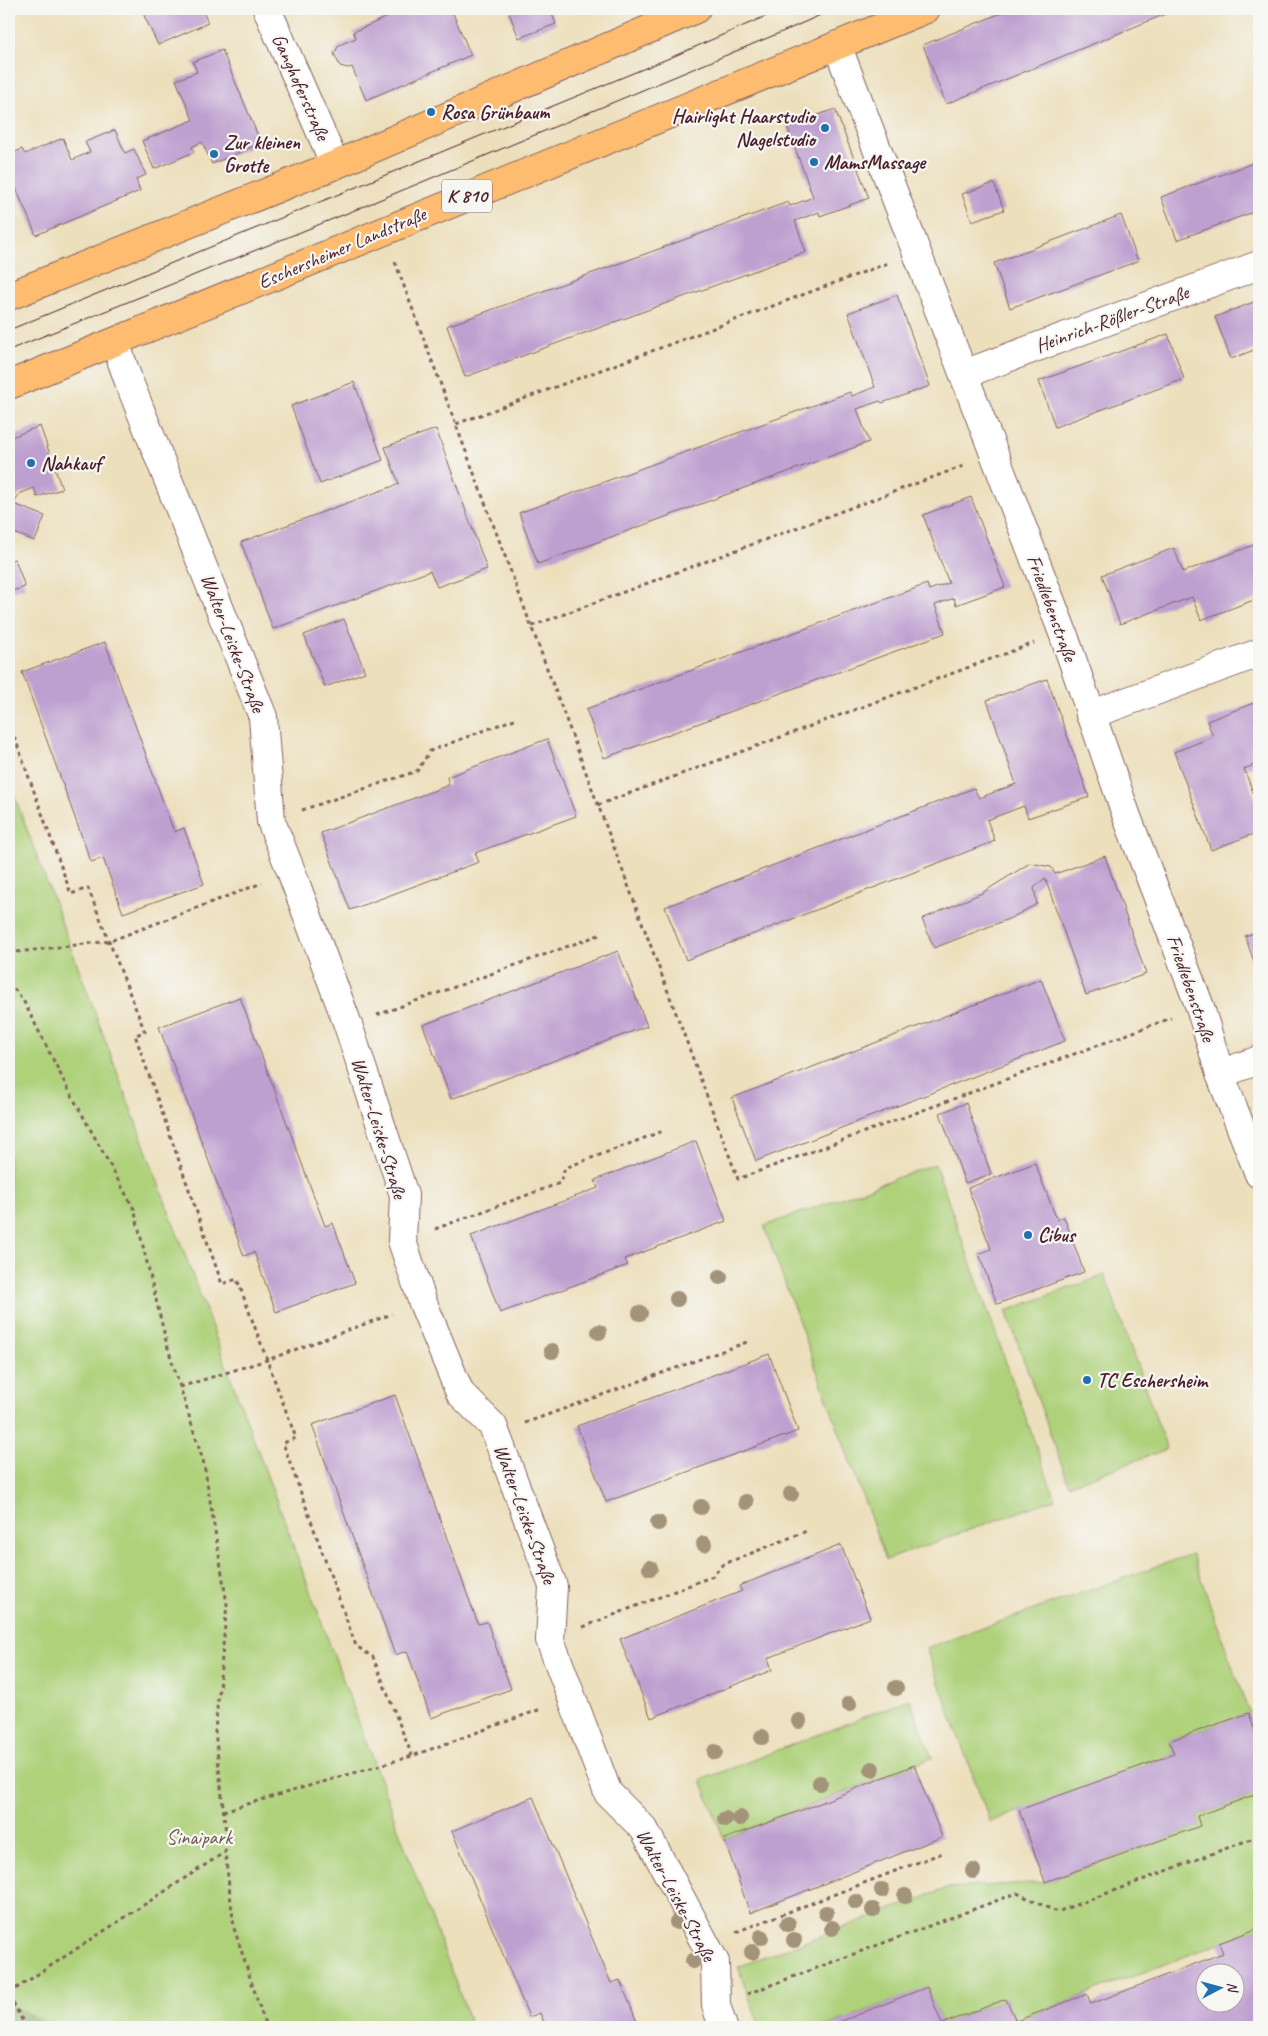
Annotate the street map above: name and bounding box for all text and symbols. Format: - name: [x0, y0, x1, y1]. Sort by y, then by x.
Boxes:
- street label: Ganghoferstraße: [266, 30, 336, 146]
- place label: Rosa Grünbaum: [441, 100, 551, 125]
- place label: Hairlight Haarstudio Nagelstudio: [672, 104, 817, 152]
- marker: Rosa Grünbaum: [425, 106, 437, 118]
- marker: Hairlight Haarstudio Nagelstudio: [819, 122, 831, 134]
- place label: Zur kleinen Grotte: [224, 130, 301, 178]
- marker: Zur kleinen Grotte: [208, 148, 220, 160]
- place label: MamsMassage: [824, 150, 927, 175]
- marker: MamsMassage: [808, 156, 820, 168]
- road number: K 810: [442, 180, 492, 212]
- street label: Eschersheimer Landstraße: [254, 201, 431, 295]
- street label: Heinrich-Rößler-Straße: [1032, 279, 1193, 358]
- place label: Nahkauf: [41, 451, 106, 476]
- marker: Nahkauf: [25, 457, 37, 469]
- street label: Friedlebenstraße: [1021, 551, 1083, 666]
- street label: Walter-Leiske-Straße: [195, 570, 271, 717]
- street label: Friedlebenstraße: [1161, 931, 1221, 1046]
- street label: Walter-Leiske-Straße: [346, 1054, 413, 1203]
- place label: Cibus: [1038, 1223, 1077, 1248]
- marker: Cibus: [1022, 1229, 1034, 1241]
- place label: TC Eschersheim: [1097, 1368, 1209, 1393]
- marker: TC Eschersheim: [1081, 1374, 1093, 1386]
- street label: Walter-Leiske-Straße: [488, 1441, 562, 1588]
- street label: Walter-Leiske-Straße: [631, 1824, 722, 1967]
- park label: Sinaipark: [166, 1825, 233, 1850]
- north arrow: [1196, 1964, 1246, 2014]
- text: N: [1224, 1981, 1242, 1994]

